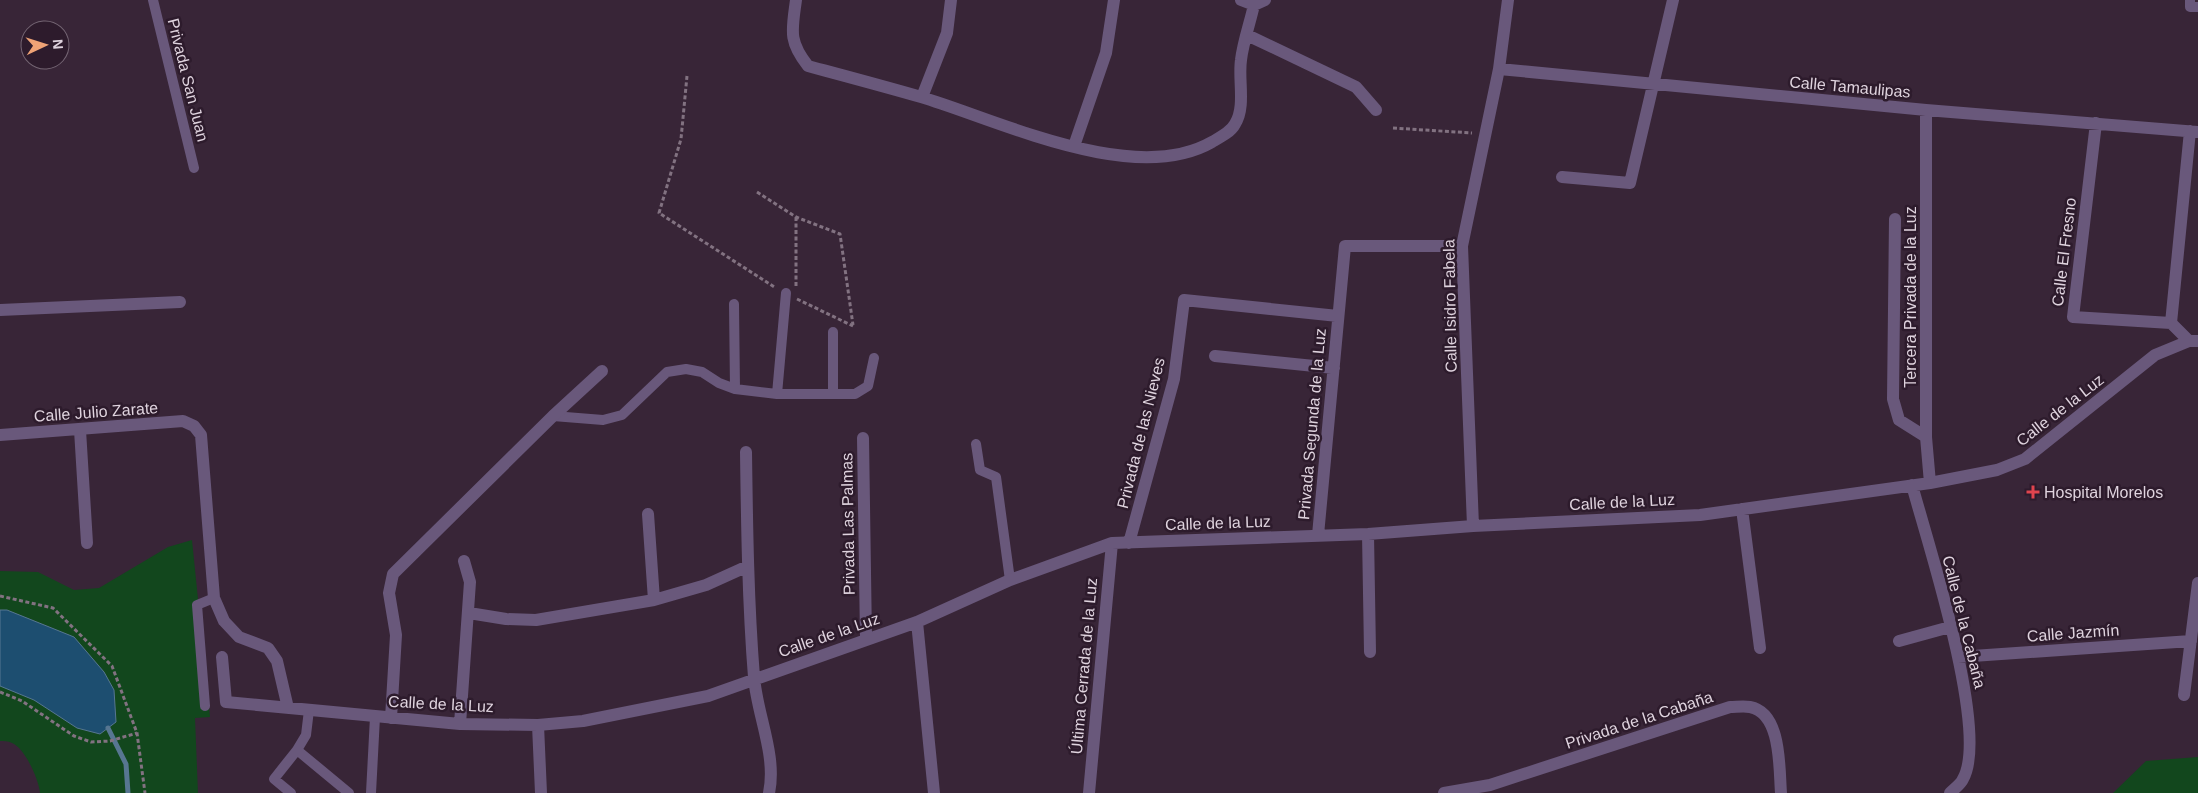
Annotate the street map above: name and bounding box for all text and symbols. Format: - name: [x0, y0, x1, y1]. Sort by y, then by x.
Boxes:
- street label: Privada San Juan: [164, 17, 212, 143]
- north arrow: [20, 20, 70, 70]
- text: N: [50, 38, 66, 50]
- street label: Calle Tamaulipas: [1789, 73, 1911, 101]
- street label: Calle El Fresno: [2049, 197, 2079, 307]
- street label: Tercera Privada de la Luz: [1902, 206, 1919, 388]
- street label: Calle Isidro Fabela: [1440, 239, 1460, 373]
- street label: Privada Segunda de la Luz: [1295, 328, 1329, 520]
- street label: Privada de las Nieves: [1114, 356, 1168, 510]
- street label: Calle de la Luz: [2013, 371, 2107, 449]
- street label: Calle Julio Zarate: [33, 399, 159, 425]
- street label: Privada Las Palmas: [838, 453, 858, 595]
- place label: Hospital Morelos: [2044, 484, 2163, 501]
- marker: Hospital Morelos: [2026, 485, 2040, 499]
- street label: Calle de la Luz: [1569, 491, 1675, 513]
- street label: Calle de la Luz: [1165, 513, 1271, 533]
- street label: Calle de la Cabaña: [1939, 554, 1989, 690]
- street label: Última Cerrada de la Luz: [1067, 577, 1100, 755]
- street label: Calle de la Luz: [776, 610, 882, 660]
- street label: Calle Jazmín: [2026, 621, 2120, 645]
- street label: Privada de la Cabaña: [1563, 688, 1715, 752]
- street label: Calle de la Luz: [388, 693, 494, 715]

